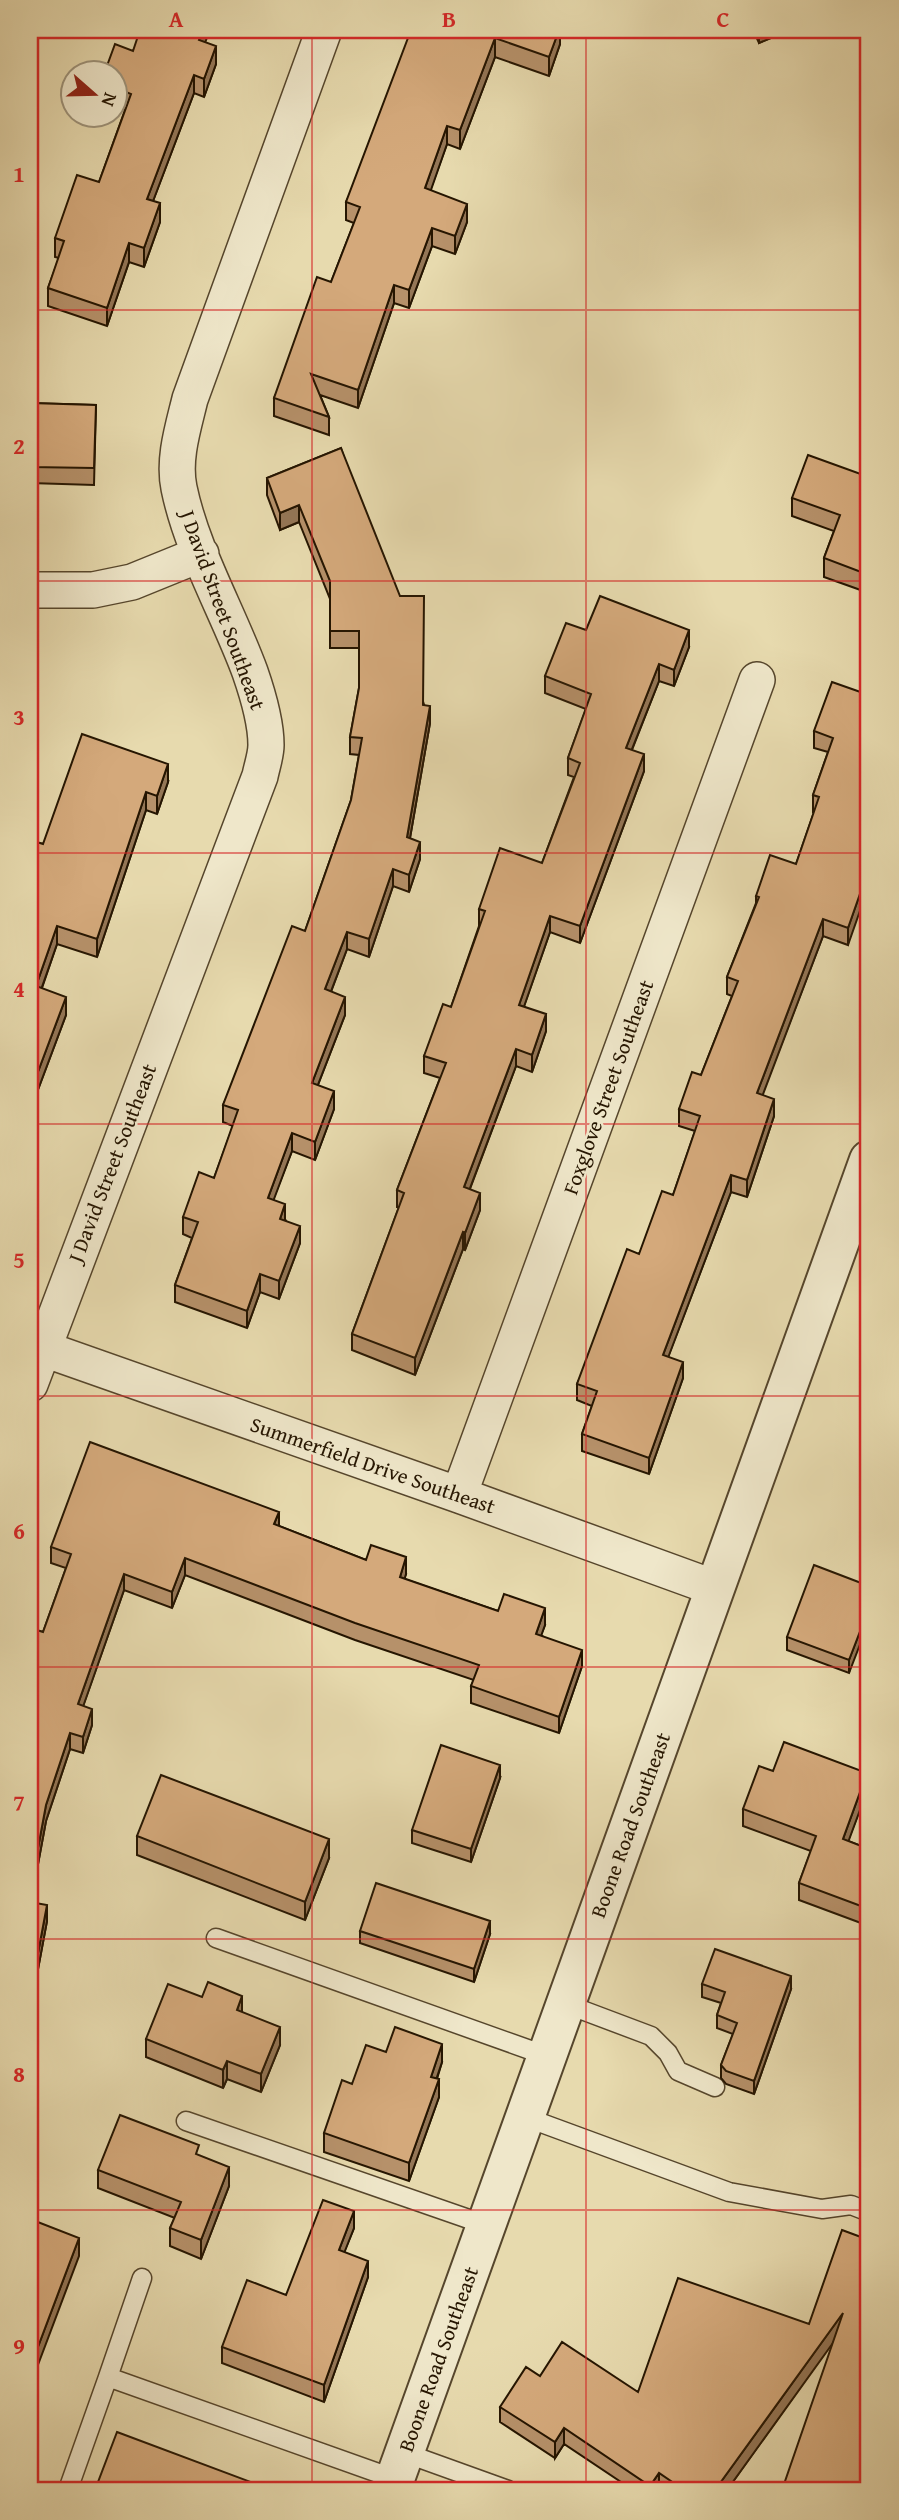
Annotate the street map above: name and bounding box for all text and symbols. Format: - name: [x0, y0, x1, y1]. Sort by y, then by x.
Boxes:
- text: A: [169, 2, 184, 35]
- text: B: [442, 2, 456, 35]
- text: C: [716, 2, 730, 35]
- north arrow: [60, 60, 130, 130]
- text: N: [95, 89, 125, 111]
- text: 1: [13, 157, 25, 190]
- text: 2: [13, 429, 25, 462]
- street label: J David Street Southeast: [171, 503, 274, 715]
- text: 3: [13, 700, 25, 733]
- text: 4: [13, 972, 25, 1005]
- street label: Foxglove Street Southeast: [555, 975, 661, 1199]
- street label: J David Street Southeast: [59, 1059, 164, 1270]
- text: 5: [13, 1243, 25, 1276]
- street label: Summerfield Drive Southeast: [246, 1408, 500, 1522]
- text: 6: [13, 1514, 25, 1547]
- street label: Boone Road Southeast: [582, 1727, 678, 1922]
- text: 7: [13, 1786, 25, 1819]
- text: 8: [13, 2057, 25, 2090]
- street label: Boone Road Southeast: [390, 2261, 486, 2456]
- text: 9: [13, 2329, 25, 2362]

